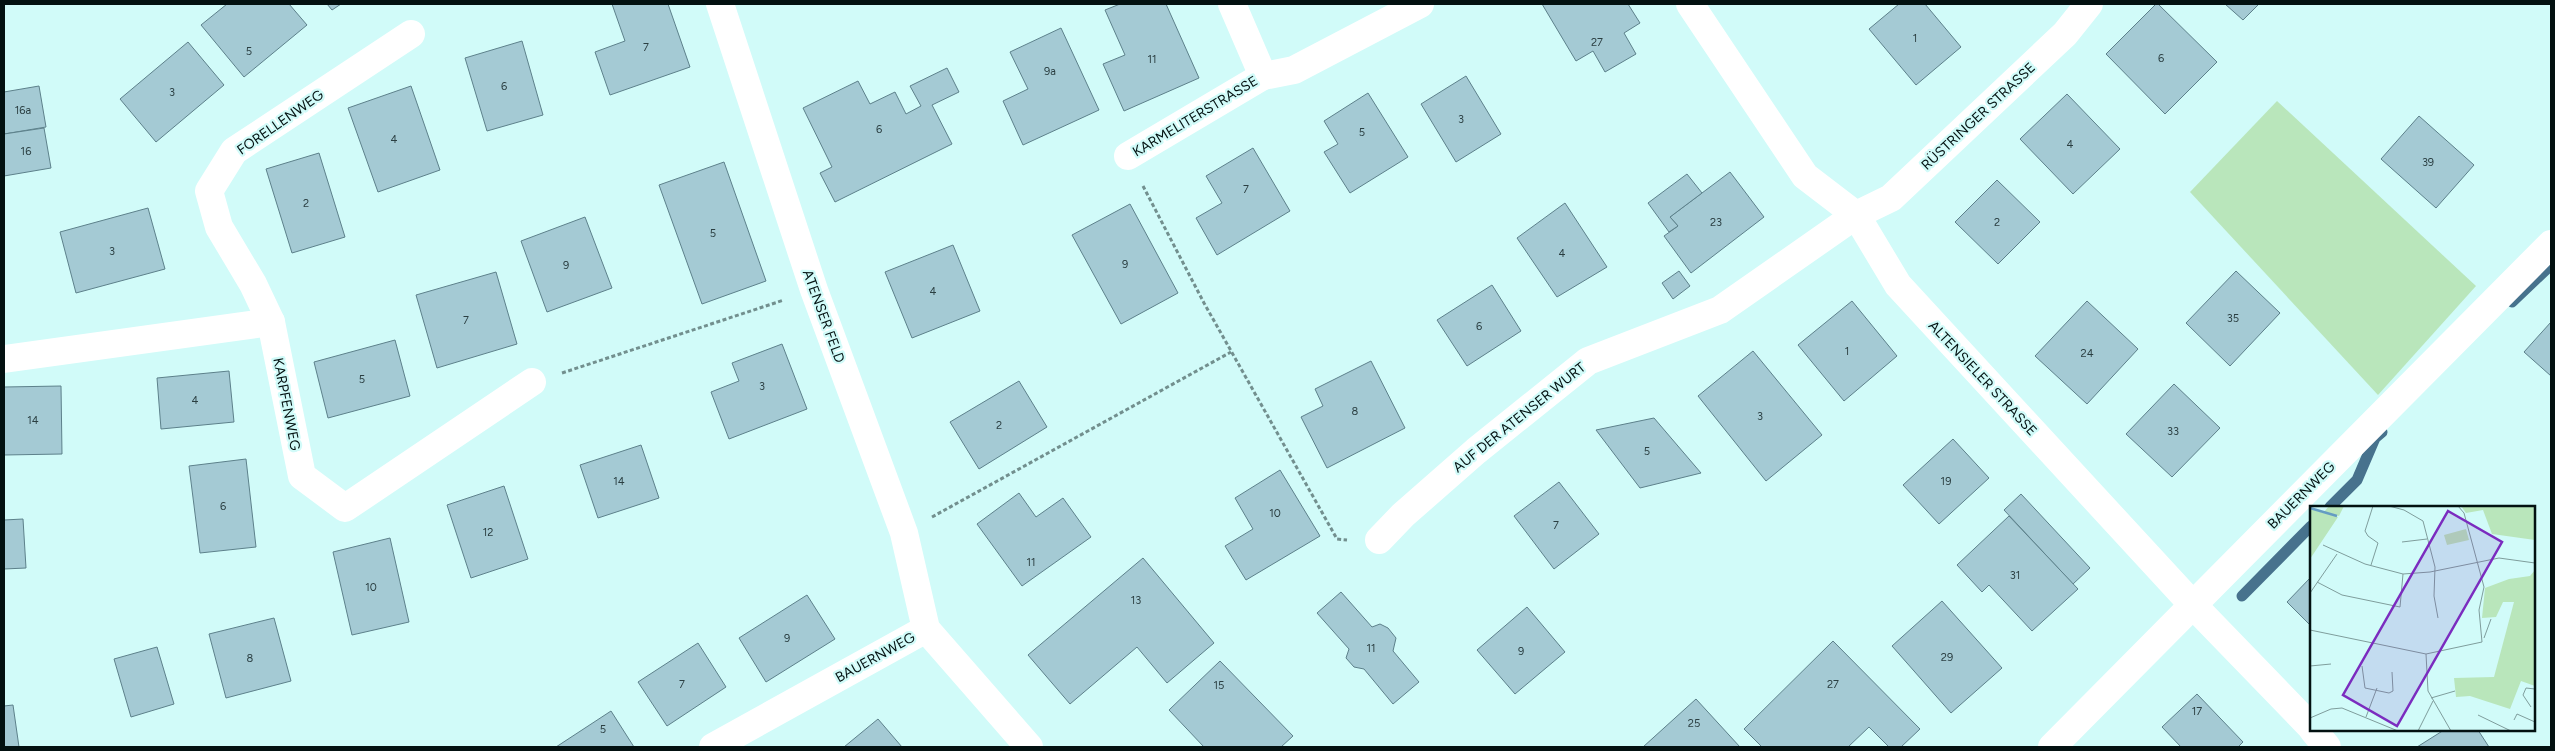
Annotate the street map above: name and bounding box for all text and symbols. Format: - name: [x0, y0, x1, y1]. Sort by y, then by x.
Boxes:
- house number: 1: [1913, 32, 1917, 45]
- house number: 27: [1591, 36, 1603, 49]
- house number: 7: [643, 41, 649, 54]
- house number: 5: [246, 45, 252, 58]
- house number: 6: [2158, 52, 2164, 65]
- house number: 11: [1147, 53, 1157, 66]
- street label: RÜSTRINGER STRASSE: [1918, 59, 2039, 174]
- house number: 9a: [1044, 65, 1056, 78]
- street label: KARMELITERSTRASSE: [1130, 72, 1261, 160]
- house number: 6: [501, 80, 507, 93]
- house number: 3: [169, 86, 175, 99]
- street label: FORELLENWEG: [234, 86, 327, 159]
- house number: 16a: [15, 104, 31, 117]
- house number: 3: [1458, 113, 1464, 126]
- house number: 6: [876, 123, 882, 136]
- house number: 5: [1359, 126, 1365, 139]
- house number: 4: [391, 133, 398, 146]
- house number: 4: [2067, 138, 2074, 151]
- house number: 16: [21, 145, 31, 158]
- house number: 39: [2422, 156, 2434, 169]
- house number: 7: [1243, 183, 1249, 196]
- house number: 2: [303, 197, 309, 210]
- house number: 23: [1710, 216, 1722, 229]
- house number: 2: [1994, 216, 2000, 229]
- house number: 5: [710, 227, 716, 240]
- house number: 3: [109, 245, 115, 258]
- house number: 4: [1559, 247, 1566, 260]
- house number: 9: [1122, 258, 1128, 271]
- house number: 9: [563, 259, 569, 272]
- street label: ATENSER FELD: [799, 267, 848, 365]
- house number: 4: [930, 285, 937, 298]
- house number: 35: [2227, 312, 2239, 325]
- house number: 7: [463, 314, 469, 327]
- street label: ALTENSIELER STRASSE: [1925, 317, 2040, 439]
- house number: 6: [1476, 320, 1482, 333]
- house number: 1: [1845, 345, 1849, 358]
- house number: 24: [2081, 347, 2094, 360]
- street label: KARPFENWEG: [269, 356, 304, 452]
- street label: AUF DER ATENSER WURT: [1450, 359, 1589, 476]
- house number: 5: [359, 373, 365, 386]
- house number: 3: [759, 380, 765, 393]
- house number: 4: [192, 394, 199, 407]
- house number: 8: [1352, 405, 1359, 418]
- house number: 3: [1757, 410, 1763, 423]
- house number: 14: [27, 414, 39, 427]
- house number: 2: [996, 419, 1002, 432]
- house number: 33: [2167, 425, 2179, 438]
- house number: 5: [1644, 445, 1650, 458]
- street label: BAUERNWEG: [2264, 458, 2339, 533]
- house number: 14: [613, 475, 625, 488]
- house number: 19: [1941, 475, 1951, 488]
- house number: 6: [220, 500, 226, 513]
- inset map: [2310, 506, 2535, 731]
- house number: 10: [1269, 507, 1281, 520]
- house number: 7: [1553, 519, 1559, 532]
- house number: 12: [483, 526, 493, 539]
- house number: 11: [1026, 556, 1036, 569]
- house number: 31: [2010, 569, 2020, 582]
- house number: 10: [365, 581, 377, 594]
- house number: 13: [1131, 594, 1141, 607]
- street label: BAUERNWEG: [833, 628, 918, 686]
- house number: 9: [784, 632, 790, 645]
- house number: 11: [1366, 642, 1376, 655]
- house number: 9: [1518, 645, 1524, 658]
- house number: 29: [1941, 651, 1953, 664]
- house number: 8: [247, 652, 254, 665]
- house number: 7: [679, 678, 685, 691]
- house number: 27: [1827, 678, 1839, 691]
- house number: 15: [1214, 679, 1224, 692]
- house number: 17: [2192, 705, 2202, 718]
- house number: 25: [1688, 717, 1700, 730]
- house number: 5: [600, 723, 606, 736]

